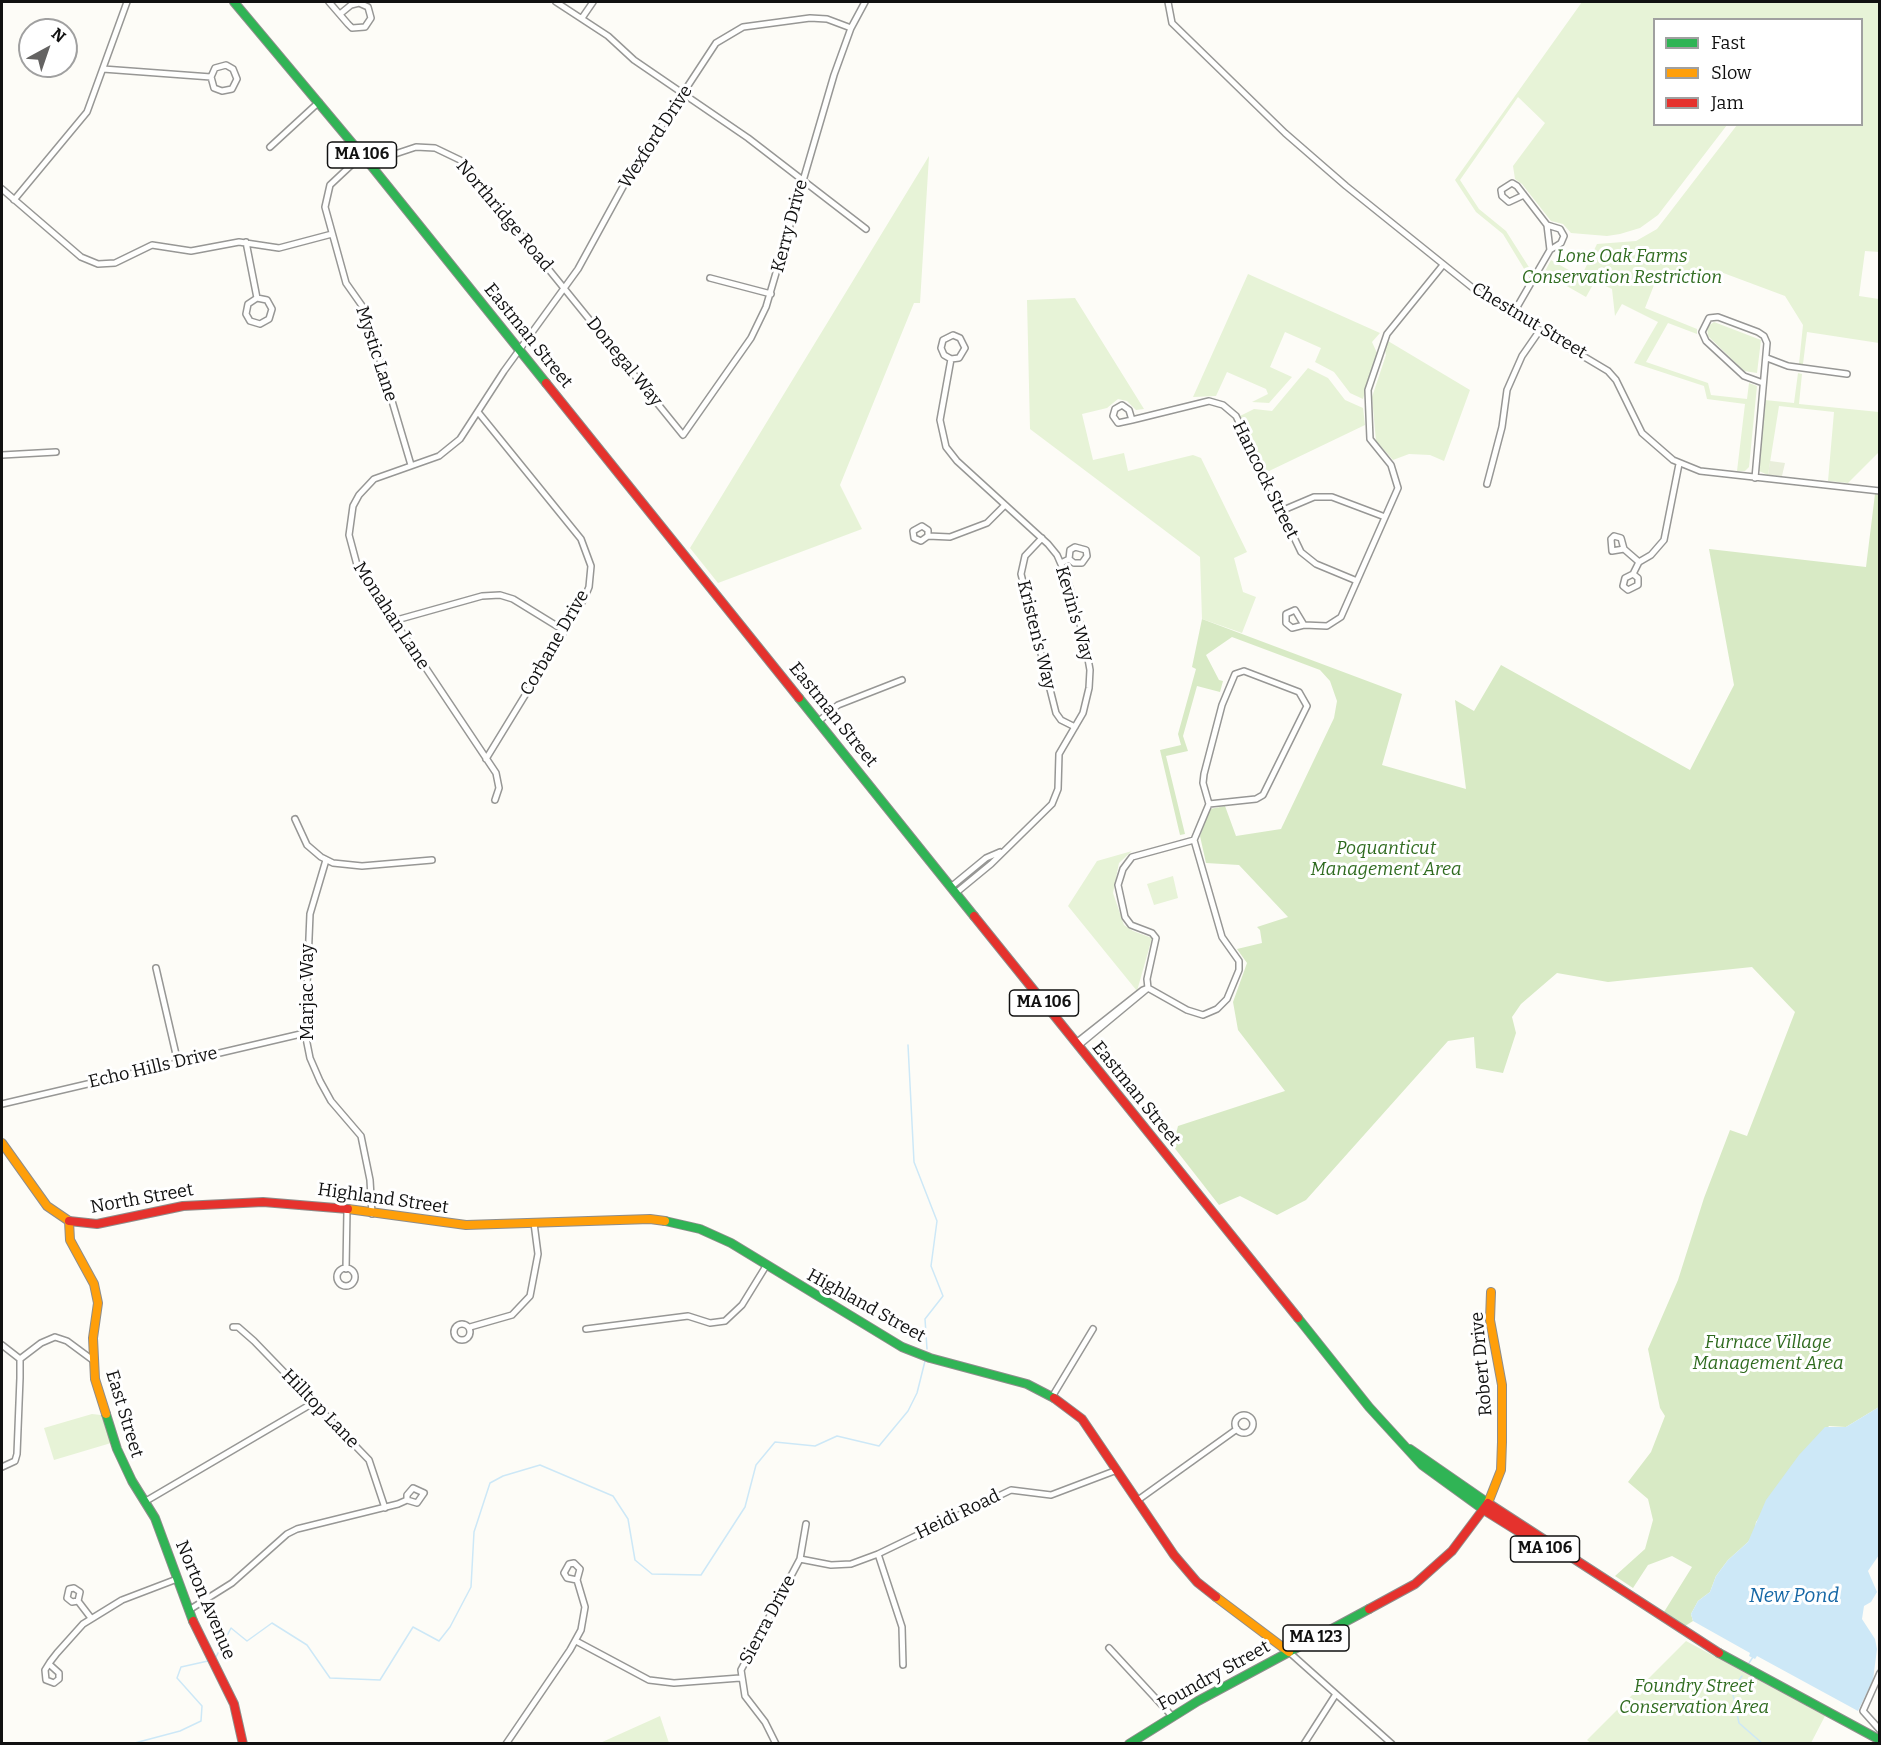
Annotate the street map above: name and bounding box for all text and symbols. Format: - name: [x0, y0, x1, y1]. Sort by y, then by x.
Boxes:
- north arrow: [18, 18, 78, 78]
- legend: [1653, 18, 1863, 126]
- text: N: [48, 24, 69, 47]
- text: Fast: [1711, 32, 1746, 54]
- text: Slow: [1711, 62, 1751, 84]
- street label: Wexford Drive: [615, 81, 697, 193]
- text: Jam: [1711, 92, 1744, 114]
- road number: MA 106: [328, 142, 397, 168]
- street label: Northridge Road: [451, 156, 557, 276]
- street label: Kerry Drive: [767, 177, 813, 275]
- park label: Lone Oak Farms Conservation Restriction: [1522, 246, 1722, 288]
- street label: Chestnut Street: [1467, 278, 1591, 364]
- street label: Eastman Street: [479, 279, 577, 393]
- street label: Mystic Lane: [350, 304, 402, 404]
- street label: Donegal Way: [581, 313, 667, 411]
- street label: Hancock Street: [1227, 418, 1303, 542]
- street label: Monahan Lane: [348, 558, 434, 674]
- street label: Kevin's Way: [1050, 564, 1098, 664]
- street label: Kristen's Way: [1012, 578, 1060, 692]
- street label: Corbane Drive: [516, 586, 594, 700]
- street label: Eastman Street: [784, 658, 882, 772]
- park label: Poquanticut Management Area: [1311, 838, 1461, 880]
- street label: Marjac Way: [297, 944, 319, 1040]
- road number: MA 106: [1010, 990, 1078, 1016]
- street label: Eastman Street: [1087, 1037, 1185, 1151]
- street label: Echo Hills Drive: [86, 1043, 220, 1093]
- street label: North Street: [89, 1179, 195, 1219]
- street label: Highland Street: [316, 1179, 450, 1219]
- street label: Highland Street: [803, 1265, 929, 1347]
- street label: Robert Drive: [1467, 1311, 1497, 1417]
- park label: Furnace Village Management Area: [1693, 1332, 1843, 1374]
- street label: Hilltop Lane: [277, 1365, 363, 1453]
- street label: East Street: [100, 1368, 148, 1460]
- street label: Heidi Road: [912, 1485, 1004, 1545]
- road number: MA 106: [1510, 1536, 1580, 1562]
- street label: Norton Avenue: [170, 1537, 240, 1663]
- street label: Sierra Drive: [735, 1572, 801, 1668]
- water label: New Pond: [1749, 1584, 1839, 1608]
- road number: MA 123: [1283, 1625, 1349, 1651]
- street label: Foundry Street: [1154, 1636, 1274, 1716]
- park label: Foundry Street Conservation Area: [1619, 1676, 1769, 1718]

